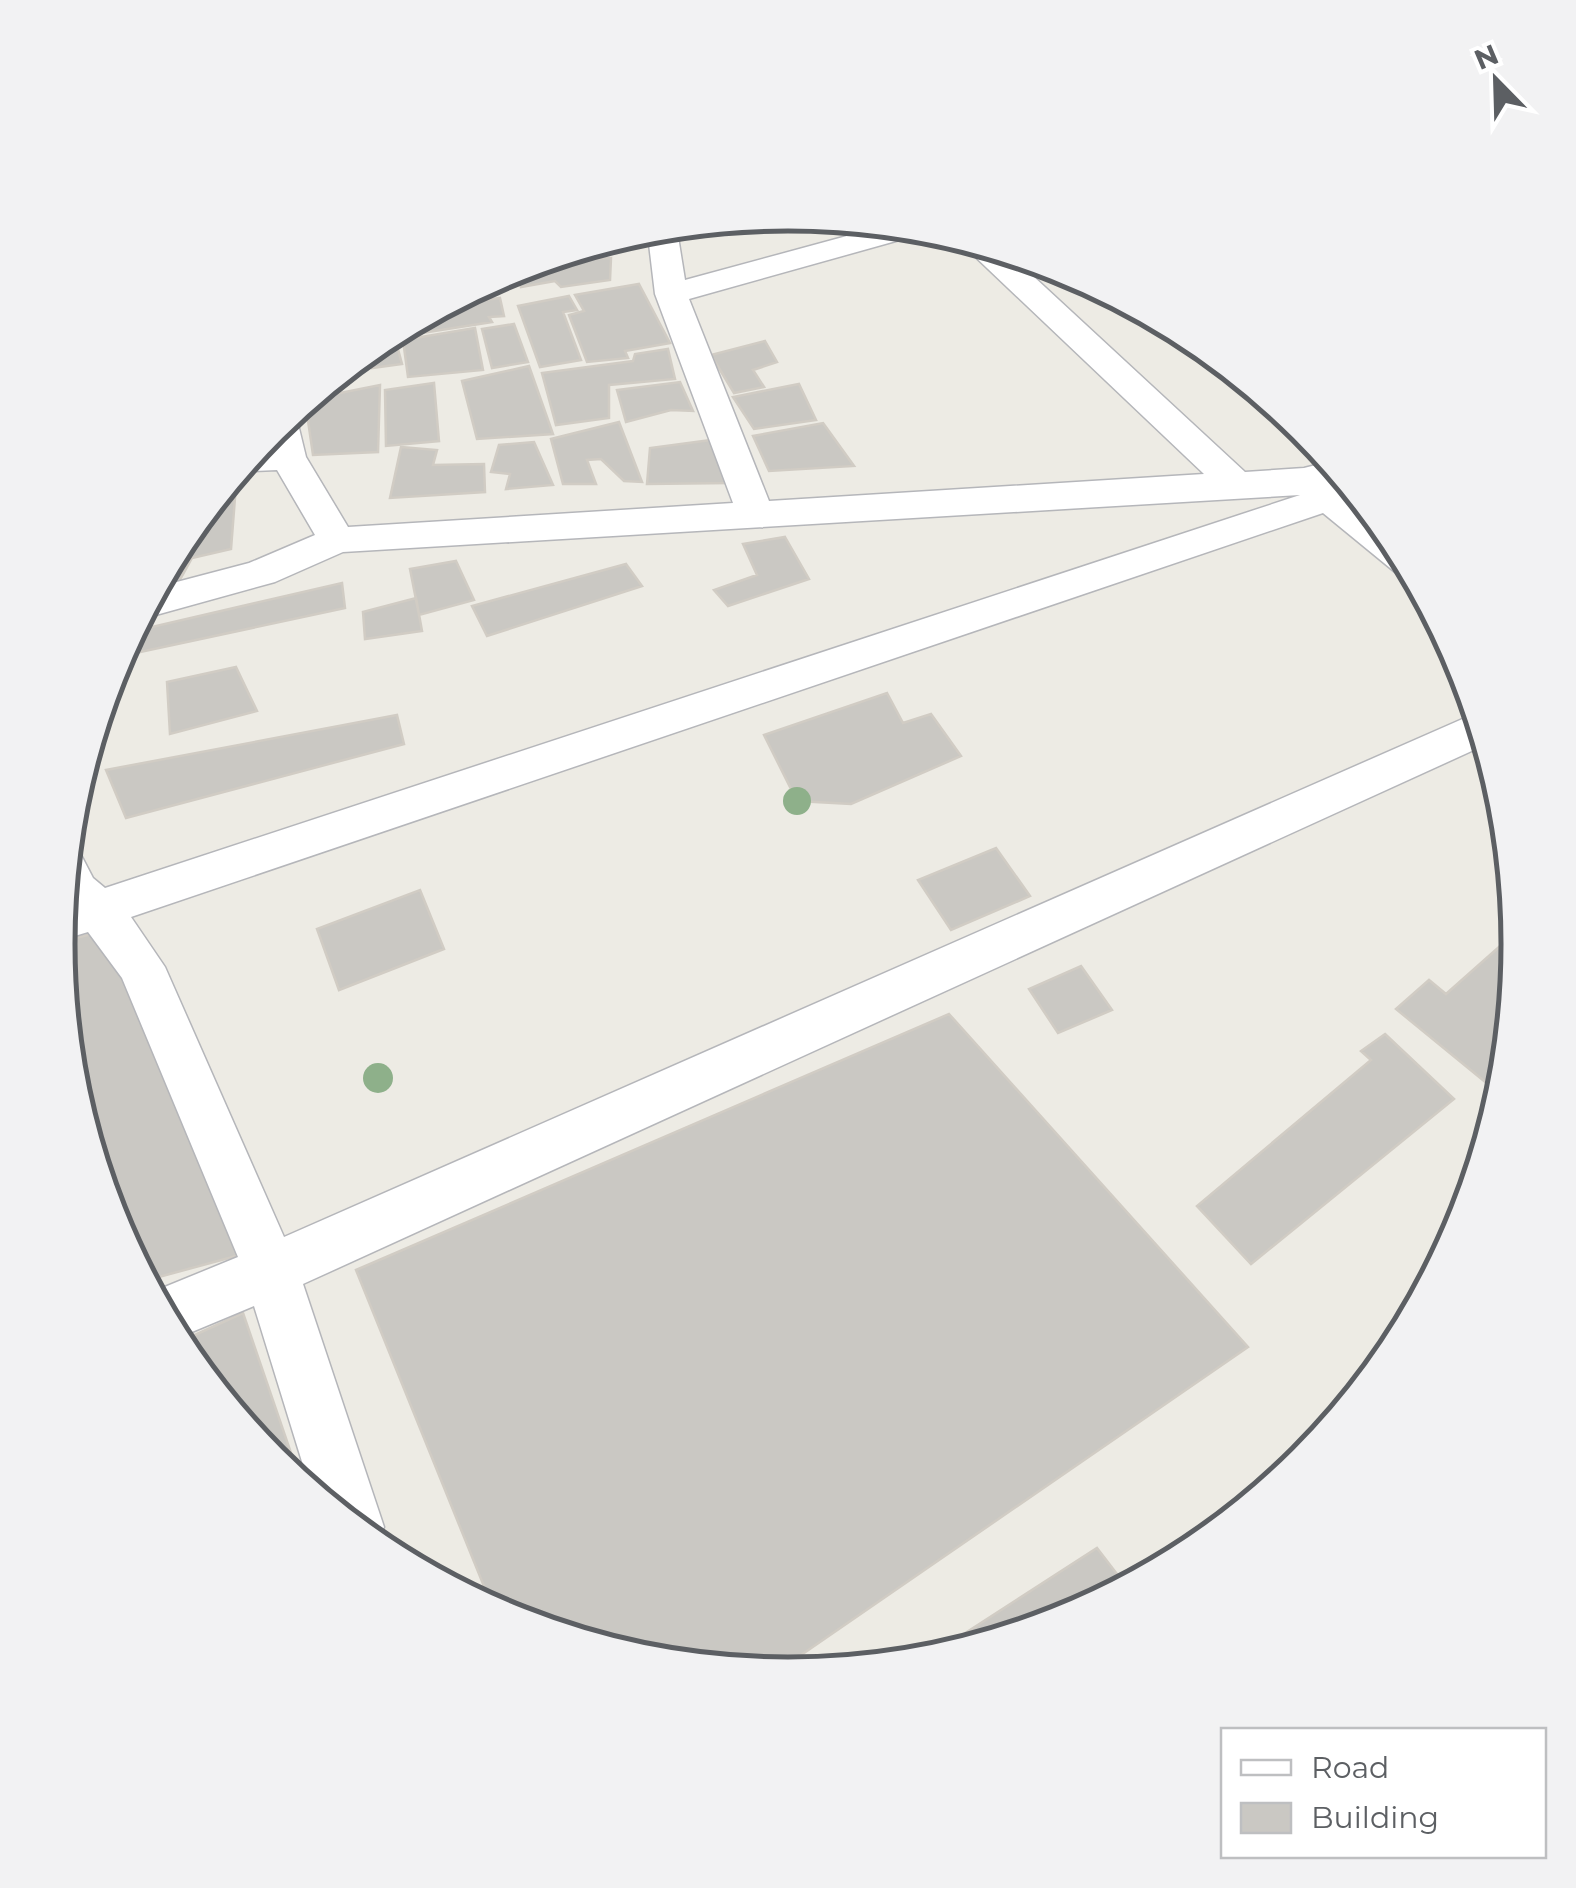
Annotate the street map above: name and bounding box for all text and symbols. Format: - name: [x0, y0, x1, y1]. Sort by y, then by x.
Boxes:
- north arrow: [1446, 30, 1546, 130]
- text: N: [1469, 37, 1503, 77]
- legend: [1221, 1728, 1546, 1858]
- text: Road: [1311, 1749, 1389, 1786]
- text: Building: [1311, 1799, 1439, 1836]

